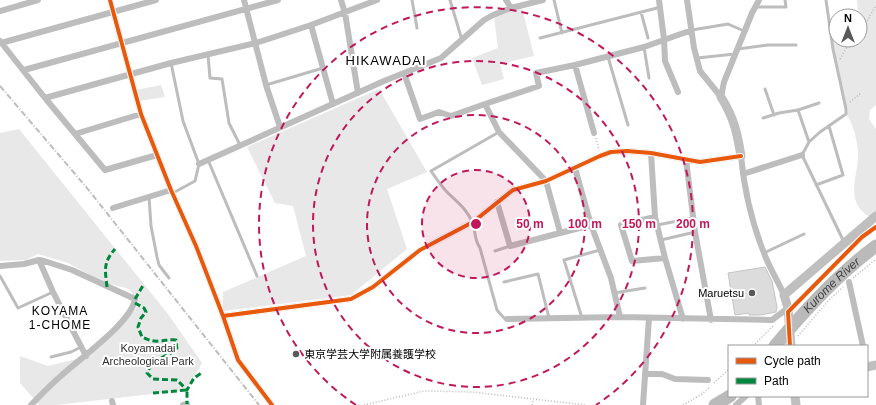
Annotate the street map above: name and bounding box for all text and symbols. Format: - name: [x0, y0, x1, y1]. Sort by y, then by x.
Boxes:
- north arrow: [828, 8, 868, 48]
- text: N: [844, 12, 852, 24]
- district label: HIKAWADAI: [346, 53, 427, 68]
- centre of rings: [469, 217, 483, 231]
- text: 50 m: [516, 217, 544, 231]
- text: 100 m: [568, 217, 602, 231]
- text: 150 m: [622, 217, 656, 231]
- text: 200 m: [676, 217, 710, 231]
- water label: Kurome River: [800, 254, 863, 316]
- place label: Maruetsu: [698, 287, 744, 299]
- marker: Maruetsu: [747, 288, 757, 298]
- district label: KOYAMA 1-CHOME: [29, 304, 91, 332]
- park label: Koyamadai Archeological Park: [102, 342, 194, 367]
- legend: [728, 345, 868, 397]
- place label: 東京学芸大学附属養護学校: [304, 348, 436, 360]
- marker: 東京学芸大学附属養護学校: [291, 349, 301, 359]
- text: Cycle path: [764, 354, 821, 368]
- text: Path: [764, 374, 789, 388]

